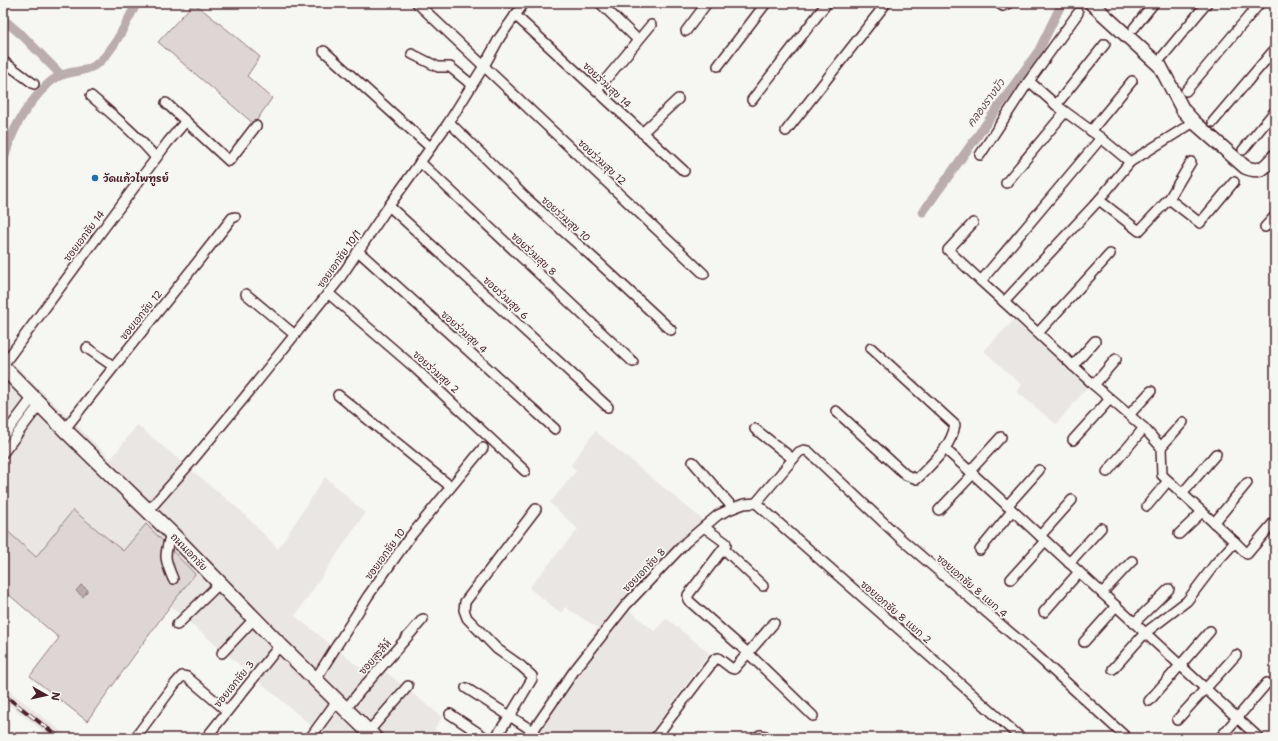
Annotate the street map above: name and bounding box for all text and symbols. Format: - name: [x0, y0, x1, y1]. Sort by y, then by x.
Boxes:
- street label: ซอยร่วมสุข 14: [579, 59, 634, 112]
- water label: คลองรางบัว: [964, 76, 1009, 130]
- street label: ซอยร่วมสุข 12: [574, 136, 629, 189]
- place label: วัดแก้วไพฑูรย์: [103, 171, 169, 186]
- marker: วัดแก้วไพฑูรย์: [90, 173, 100, 183]
- street label: ซอยร่วมสุข 10: [537, 194, 593, 246]
- street label: ซอยเอกชัย 14: [61, 208, 107, 264]
- street label: ซอยเอกชัย 10/1: [314, 227, 364, 291]
- street label: ซอยร่วมสุข 8: [507, 230, 560, 280]
- street label: ซอยร่วมสุข 6: [479, 274, 532, 324]
- street label: ซอยเอกชัย 12: [117, 287, 165, 343]
- street label: ซอยร่วมสุข 4: [437, 308, 490, 358]
- street label: ซอยร่วมสุข 2: [409, 348, 462, 398]
- street label: ซอยเอกชัย 10: [362, 526, 408, 582]
- street label: ถนนเอกชัย: [168, 530, 210, 574]
- street label: ซอยเอกชัย 8: [620, 545, 668, 595]
- street label: ซอยเอกชัย 8 แยก 4: [934, 552, 1010, 620]
- street label: ซอยเอกชัย 8 แยก 2: [858, 578, 934, 646]
- street label: ซอยสุรสีห์: [355, 636, 396, 679]
- street label: ซอยเอกชัย 3: [211, 658, 257, 710]
- north arrow: [26, 675, 66, 715]
- text: N: [47, 691, 63, 702]

